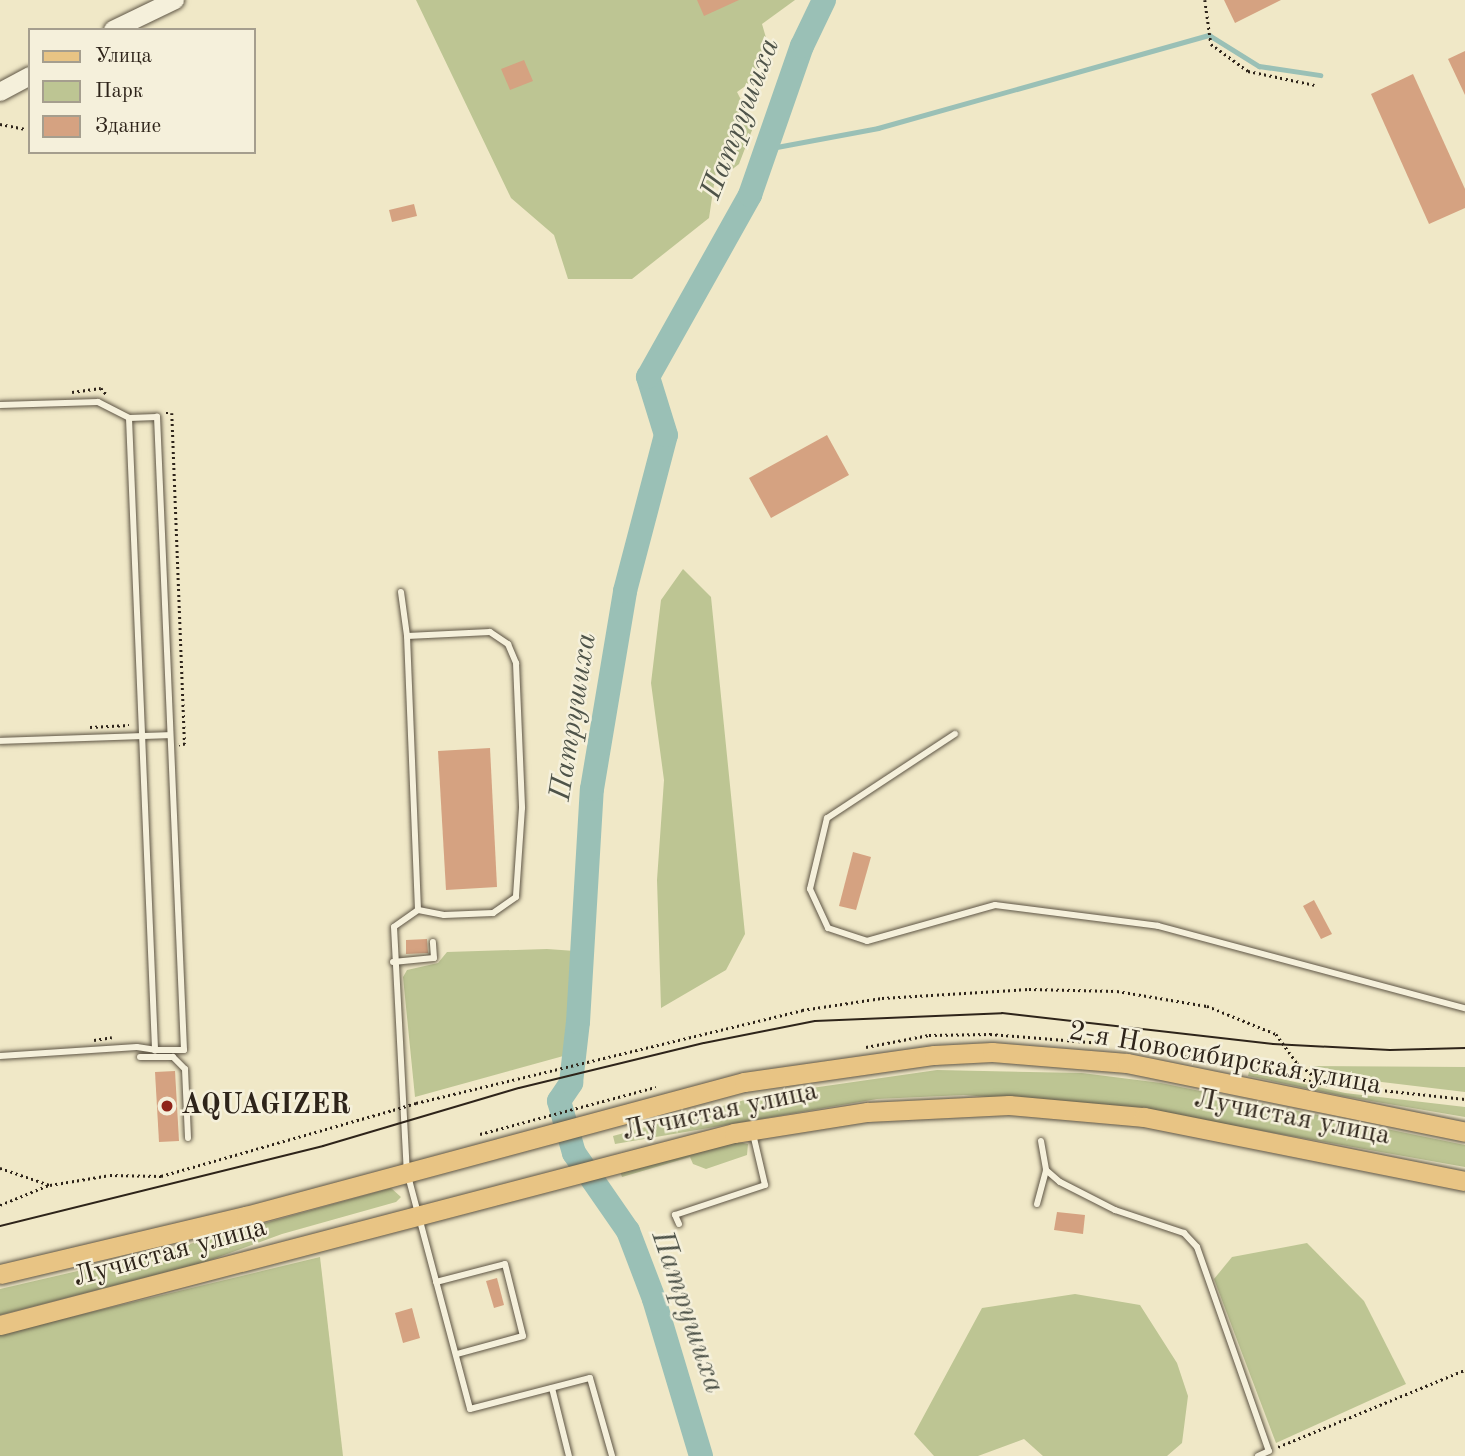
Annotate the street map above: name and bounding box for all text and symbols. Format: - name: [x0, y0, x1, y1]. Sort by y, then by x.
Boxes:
- legend: [28, 28, 256, 154]
- water label: Патрушиха: [694, 33, 788, 205]
- text: Улица: [95, 46, 152, 67]
- text: Парк: [95, 81, 143, 102]
- text: Здание: [95, 116, 161, 137]
- water label: Патрушиха: [543, 630, 605, 804]
- street label: 2-я Новосибирская улица: [1066, 1015, 1384, 1103]
- street label: Лучистая улица: [619, 1075, 821, 1149]
- street label: Лучистая улица: [1191, 1083, 1393, 1153]
- place label: AQUAGIZER: [181, 1089, 351, 1123]
- marker: AQUAGIZER: [159, 1098, 175, 1114]
- street label: Лучистая улица: [70, 1211, 270, 1295]
- water label: Патрушиха: [642, 1226, 732, 1398]

